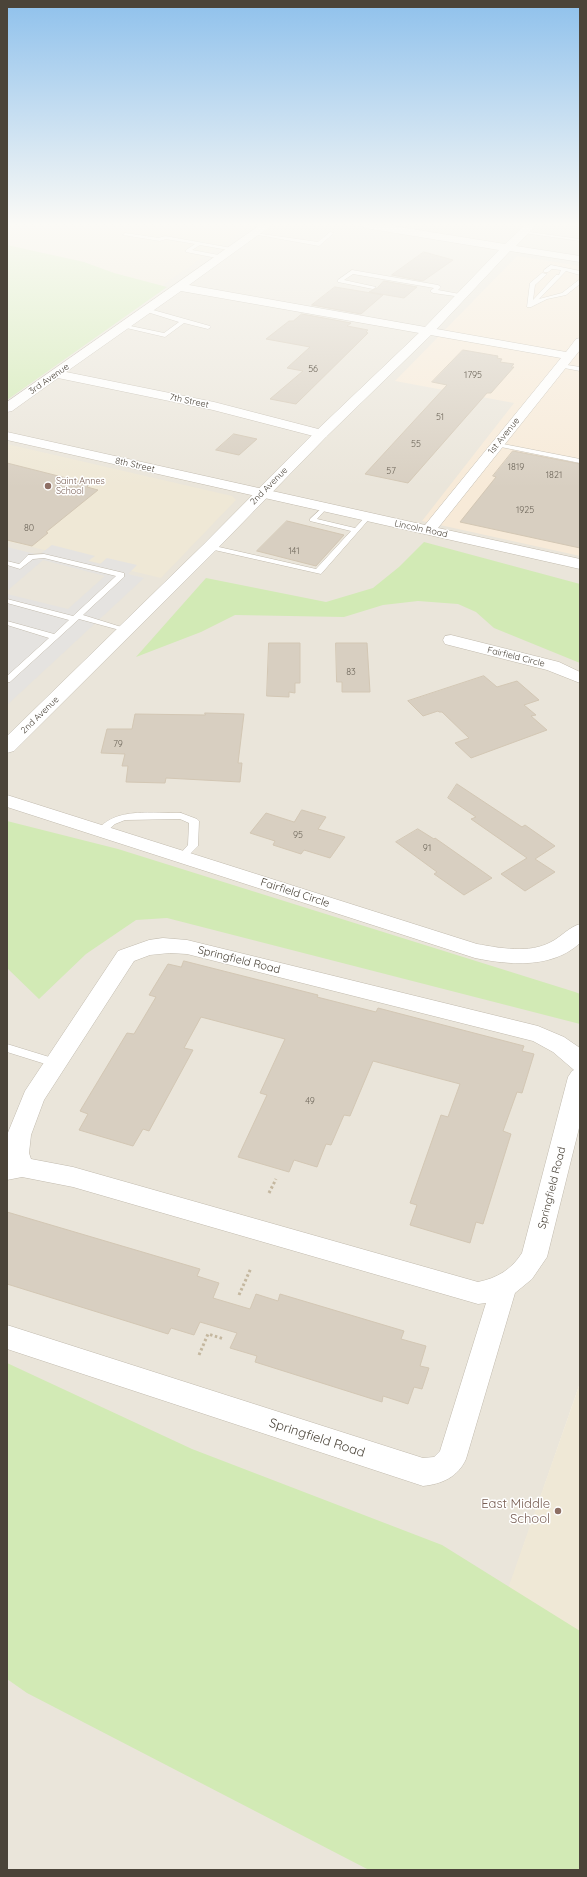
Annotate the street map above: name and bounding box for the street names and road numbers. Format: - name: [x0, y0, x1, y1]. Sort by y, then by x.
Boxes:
- street label: 3rd Avenue: [27, 361, 71, 397]
- street label: 7th Street: [168, 392, 210, 410]
- street label: 1st Avenue: [486, 416, 522, 456]
- street label: 8th Street: [114, 455, 156, 475]
- street label: 2nd Avenue: [248, 465, 290, 507]
- street label: Lincoln Road: [393, 518, 449, 540]
- street label: Fairfield Circle: [486, 645, 546, 669]
- street label: 2nd Avenue: [19, 694, 61, 736]
- street label: Fairfield Circle: [259, 876, 331, 910]
- street label: Springfield Road: [196, 943, 282, 977]
- street label: Springfield Road: [535, 1145, 569, 1231]
- street label: Springfield Road: [267, 1415, 367, 1461]

